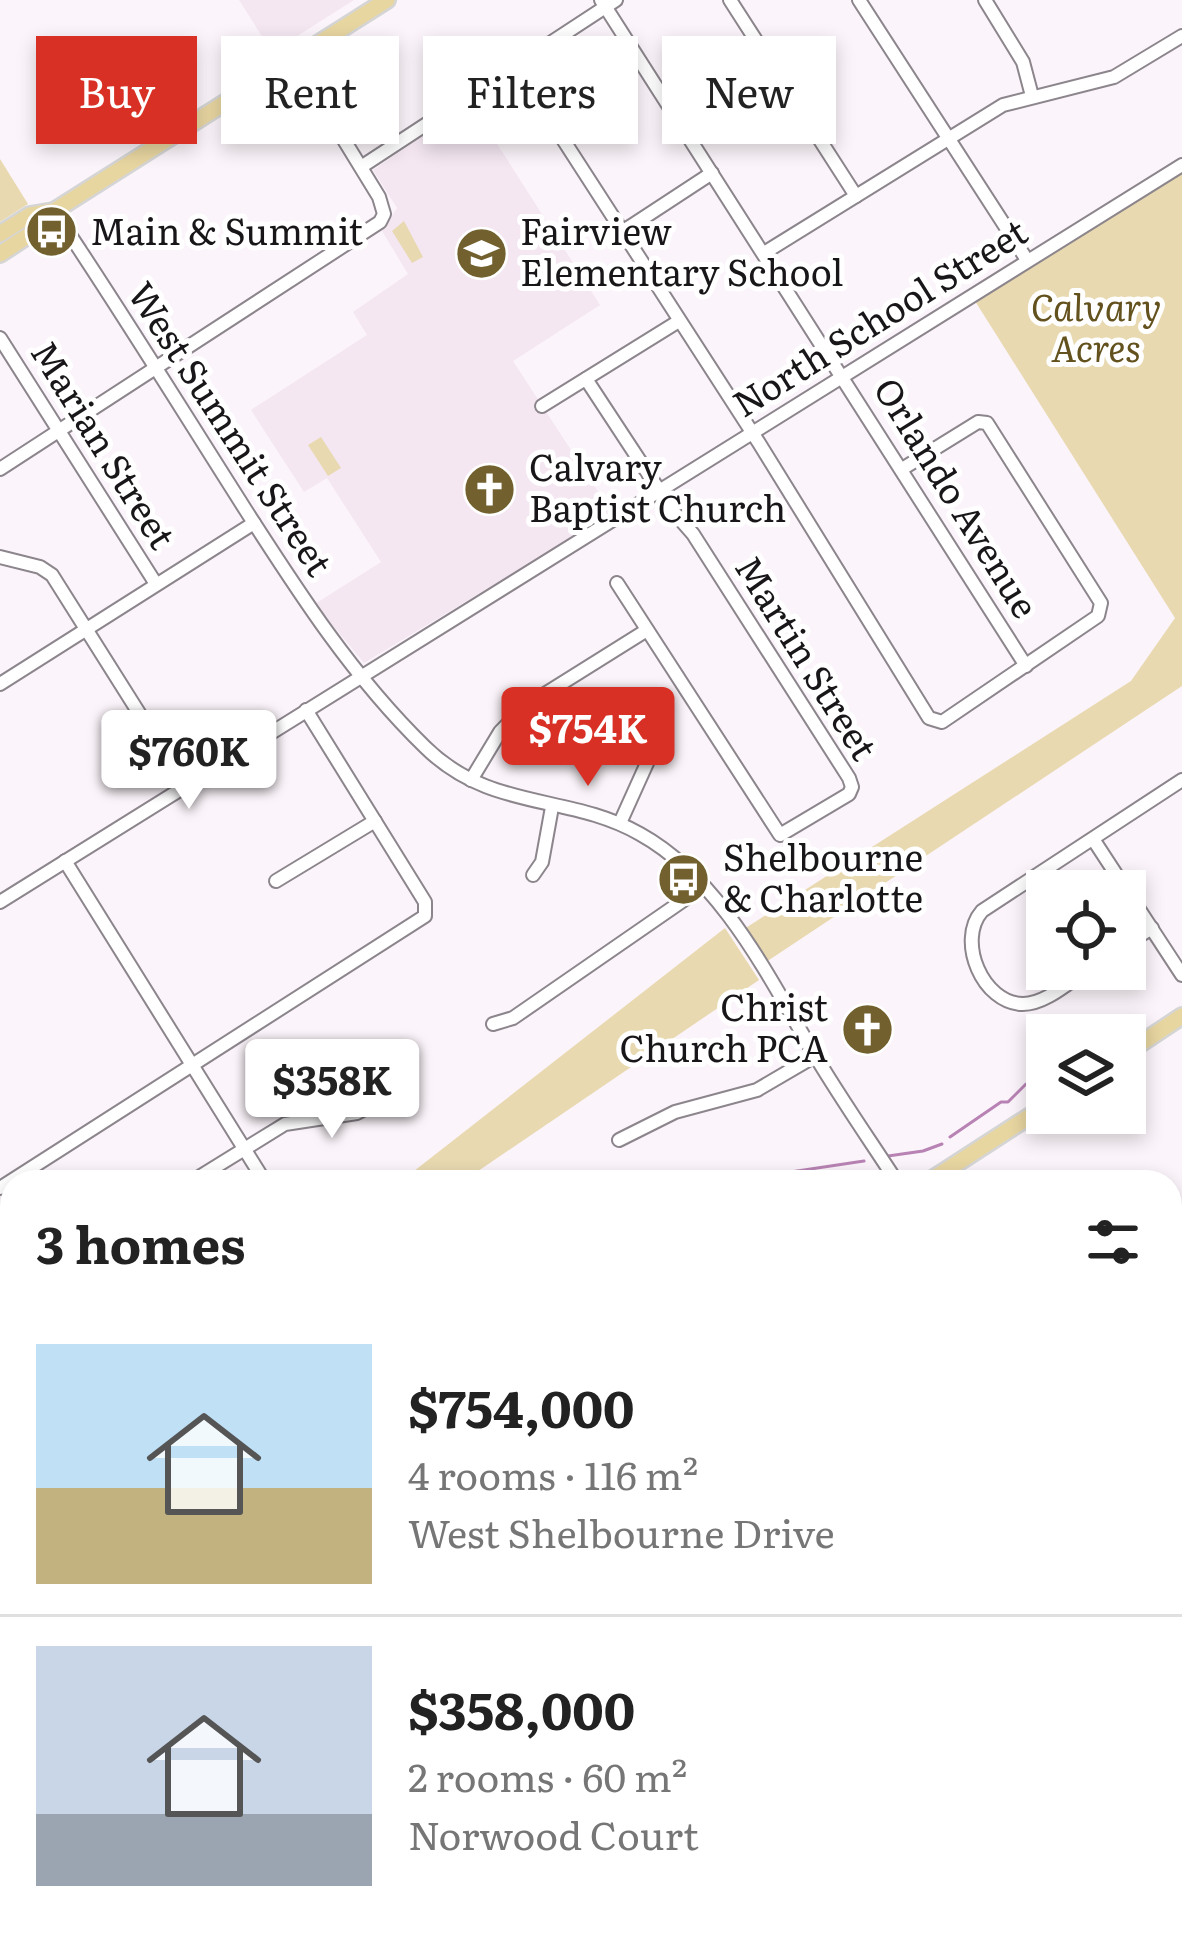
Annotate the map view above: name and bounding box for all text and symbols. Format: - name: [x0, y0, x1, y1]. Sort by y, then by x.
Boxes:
- chip: Buy: [36, 36, 197, 144]
- chip: Rent: [221, 36, 399, 144]
- chip: Filters: [423, 36, 638, 144]
- chip: New: [662, 36, 836, 144]
- place label: Main & Summit: [90, 203, 364, 256]
- place label: Fairview Elementary School: [520, 203, 843, 297]
- bus stop icon: Main & Summit: [23, 204, 79, 260]
- street label: North School Street: [721, 204, 1037, 428]
- school or university icon: Fairview Elementary School: [453, 225, 509, 281]
- street label: West Summit Street: [117, 270, 347, 585]
- park label: Calvary Acres: [1031, 279, 1161, 373]
- street label: Marian Street: [20, 329, 191, 558]
- street label: Orlando Avenue: [863, 366, 1053, 627]
- place label: Calvary Baptist Church: [529, 439, 786, 533]
- church icon: Calvary Baptist Church: [462, 461, 518, 517]
- street label: Martin Street: [724, 544, 892, 769]
- pin: $754K: [504, 687, 672, 789]
- text: $754K: [528, 697, 648, 755]
- pin: $760K: [105, 710, 273, 812]
- text: $760K: [128, 720, 250, 778]
- place label: Shelbourne & Charlotte: [723, 829, 923, 923]
- bus stop icon: Shelbourne & Charlotte: [656, 851, 712, 907]
- map controls: [1026, 870, 1146, 1134]
- button: locate: [1026, 870, 1146, 990]
- place label: Christ Church PCA: [619, 979, 828, 1073]
- church icon: Christ Church PCA: [839, 1001, 895, 1057]
- button: layers: [1026, 1014, 1146, 1134]
- pin: $358K: [248, 1039, 416, 1141]
- text: $358K: [272, 1049, 392, 1107]
- text: 3 homes: [36, 1204, 245, 1280]
- icon: filters: [1080, 1209, 1146, 1275]
- text: $754,000: [408, 1368, 635, 1444]
- icon: home: [132, 1392, 276, 1536]
- text: 4 rooms · 116 m²: [408, 1444, 698, 1502]
- text: West Shelbourne Drive: [408, 1502, 835, 1560]
- text: $358,000: [408, 1670, 635, 1746]
- icon: home: [132, 1694, 276, 1838]
- text: 2 rooms · 60 m²: [408, 1746, 687, 1804]
- text: Norwood Court: [408, 1804, 699, 1862]

